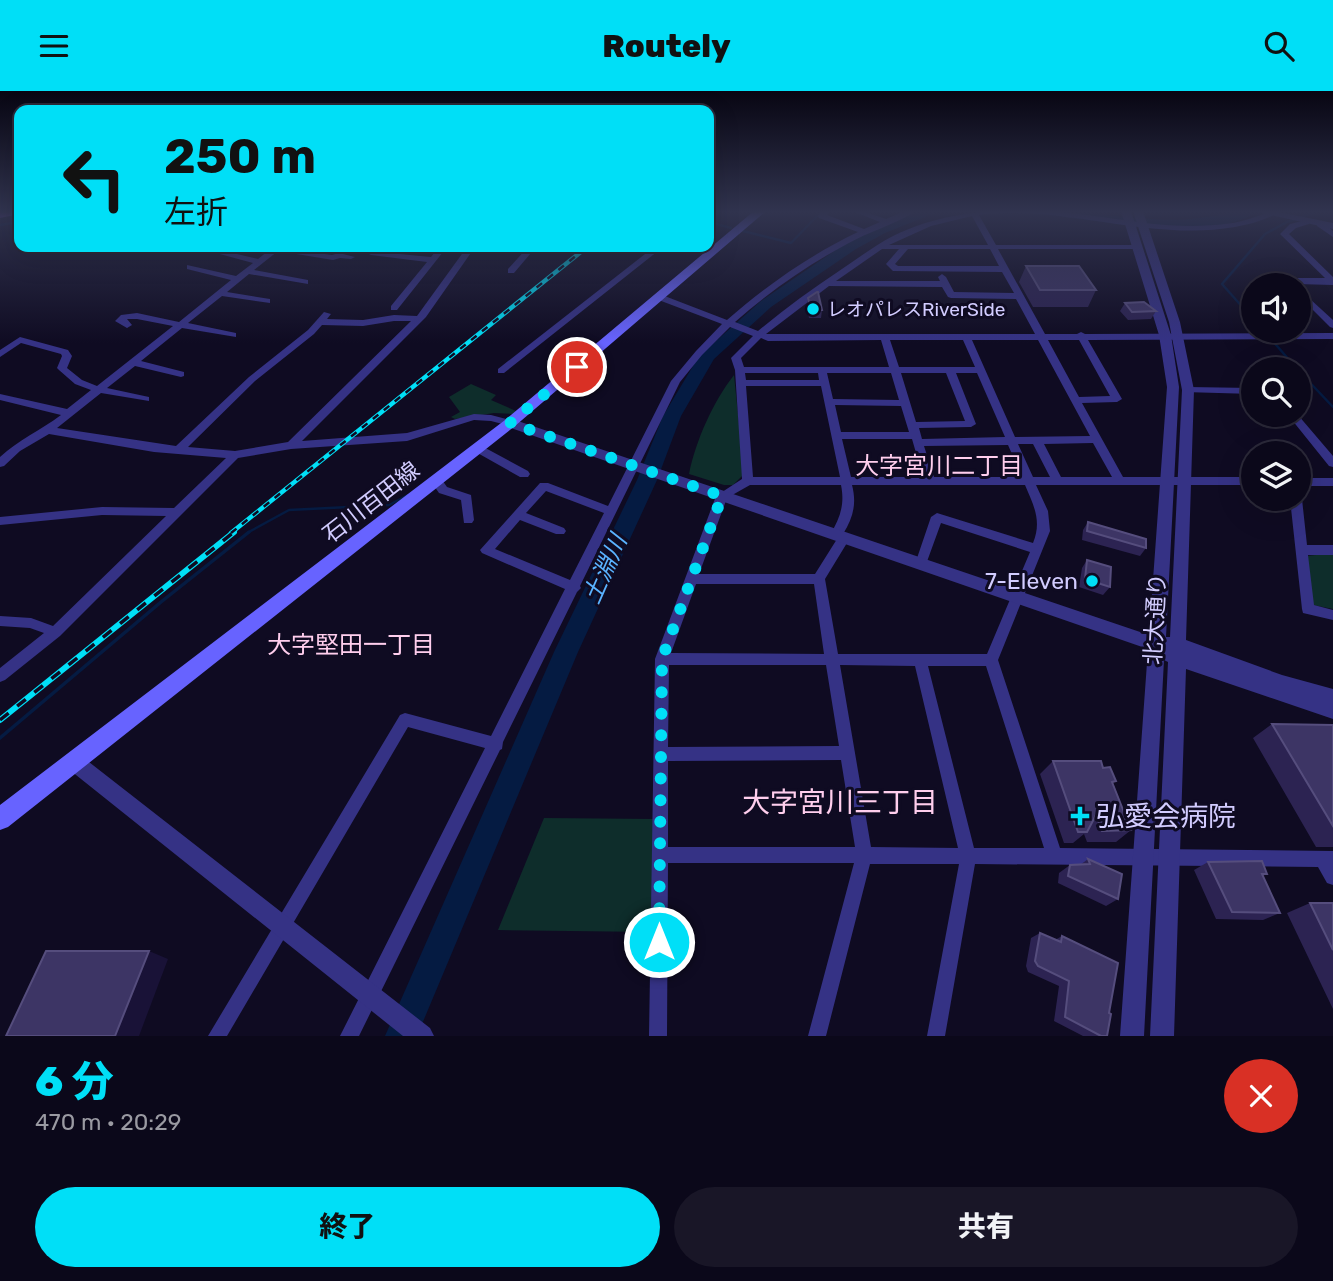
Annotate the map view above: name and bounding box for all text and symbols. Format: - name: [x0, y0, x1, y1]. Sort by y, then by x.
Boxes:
- icon: menu: [35, 27, 73, 65]
- text: Routely: [602, 27, 731, 65]
- icon: search: [1260, 27, 1298, 65]
- text: 250 m: [164, 127, 316, 185]
- icon: left: [49, 133, 140, 224]
- text: 左折: [164, 193, 228, 231]
- map controls: [1241, 273, 1311, 511]
- button: sound: [1241, 273, 1311, 343]
- place label: レオパレスRiverSide: [827, 298, 1005, 321]
- marker: レオパレスRiverSide: [805, 301, 821, 317]
- pin: [547, 337, 607, 397]
- icon: arrive: [558, 348, 596, 386]
- button: search: [1241, 357, 1311, 427]
- button: layers: [1241, 441, 1311, 511]
- district label: 大字宮川二丁目: [855, 452, 1023, 480]
- street label: 石川百田線: [317, 456, 425, 548]
- water label: 土淵川: [578, 528, 634, 608]
- place label: 7-Eleven: [985, 567, 1078, 595]
- street label: 北大通り: [1139, 572, 1171, 666]
- marker: 7-Eleven: [1084, 573, 1100, 589]
- district label: 大字堅田一丁目: [267, 631, 435, 659]
- district label: 大字宮川三丁目: [742, 786, 938, 819]
- place label: 弘愛会病院: [1096, 800, 1236, 833]
- marker: 弘愛会病院: [1070, 806, 1090, 826]
- position arrow: [622, 905, 696, 979]
- text: 6 分: [35, 1057, 114, 1107]
- button: close: [1224, 1059, 1298, 1133]
- text: 470 m · 20:29: [35, 1108, 181, 1136]
- button: 終了: [35, 1187, 660, 1267]
- button: 共有: [674, 1187, 1298, 1267]

